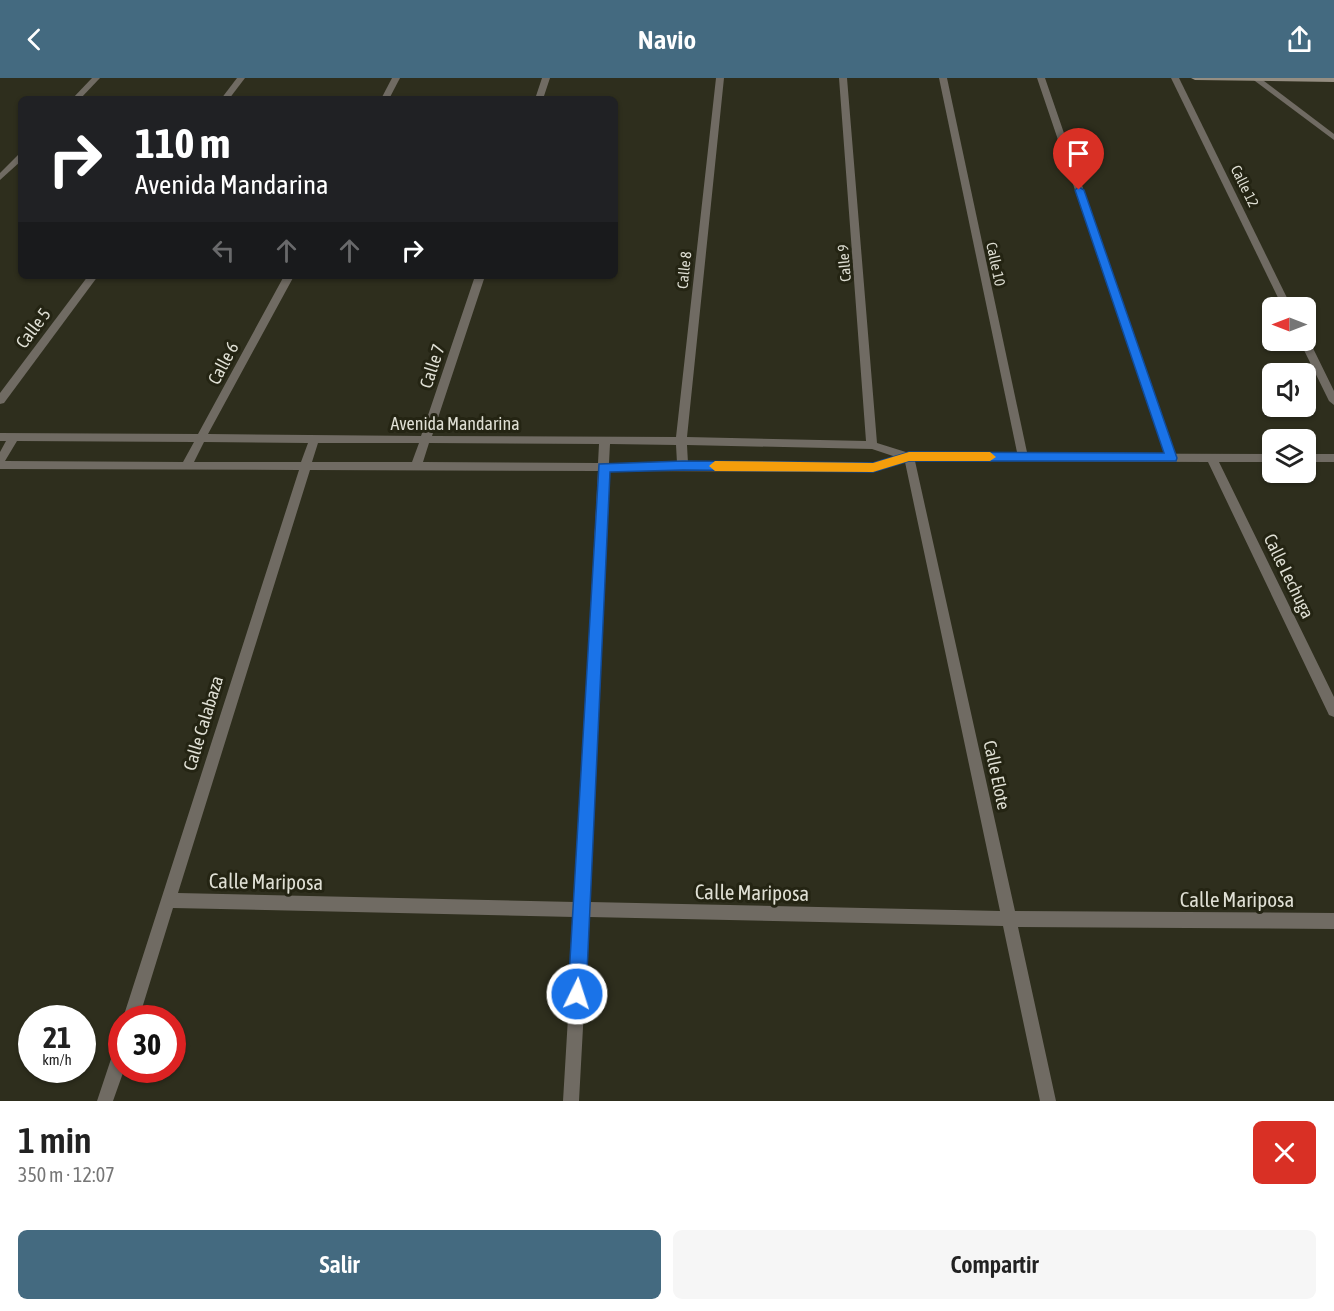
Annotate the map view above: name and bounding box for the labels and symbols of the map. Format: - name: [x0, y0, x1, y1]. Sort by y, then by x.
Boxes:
- pin: [1053, 128, 1104, 190]
- street label: Calle 12: [1228, 162, 1262, 210]
- street label: Calle 10: [983, 240, 1009, 288]
- street label: Calle 9: [834, 244, 854, 282]
- street label: Calle 8: [674, 250, 694, 290]
- north arrow: [1262, 297, 1316, 351]
- street label: Calle 5: [11, 304, 55, 352]
- street label: Calle 6: [203, 338, 243, 388]
- street label: Calle 7: [415, 341, 449, 391]
- street label: Avenida Mandarina: [390, 413, 520, 434]
- street label: Calle Lechuga: [1260, 530, 1318, 622]
- street label: Calle Calabaza: [179, 673, 227, 773]
- street label: Calle Elote: [979, 738, 1015, 812]
- street label: Calle Mariposa: [209, 868, 323, 894]
- street label: Calle Mariposa: [695, 879, 809, 905]
- street label: Calle Mariposa: [1180, 887, 1294, 911]
- position arrow: [545, 962, 609, 1026]
- speed limit sign: 30: [108, 1005, 186, 1083]

